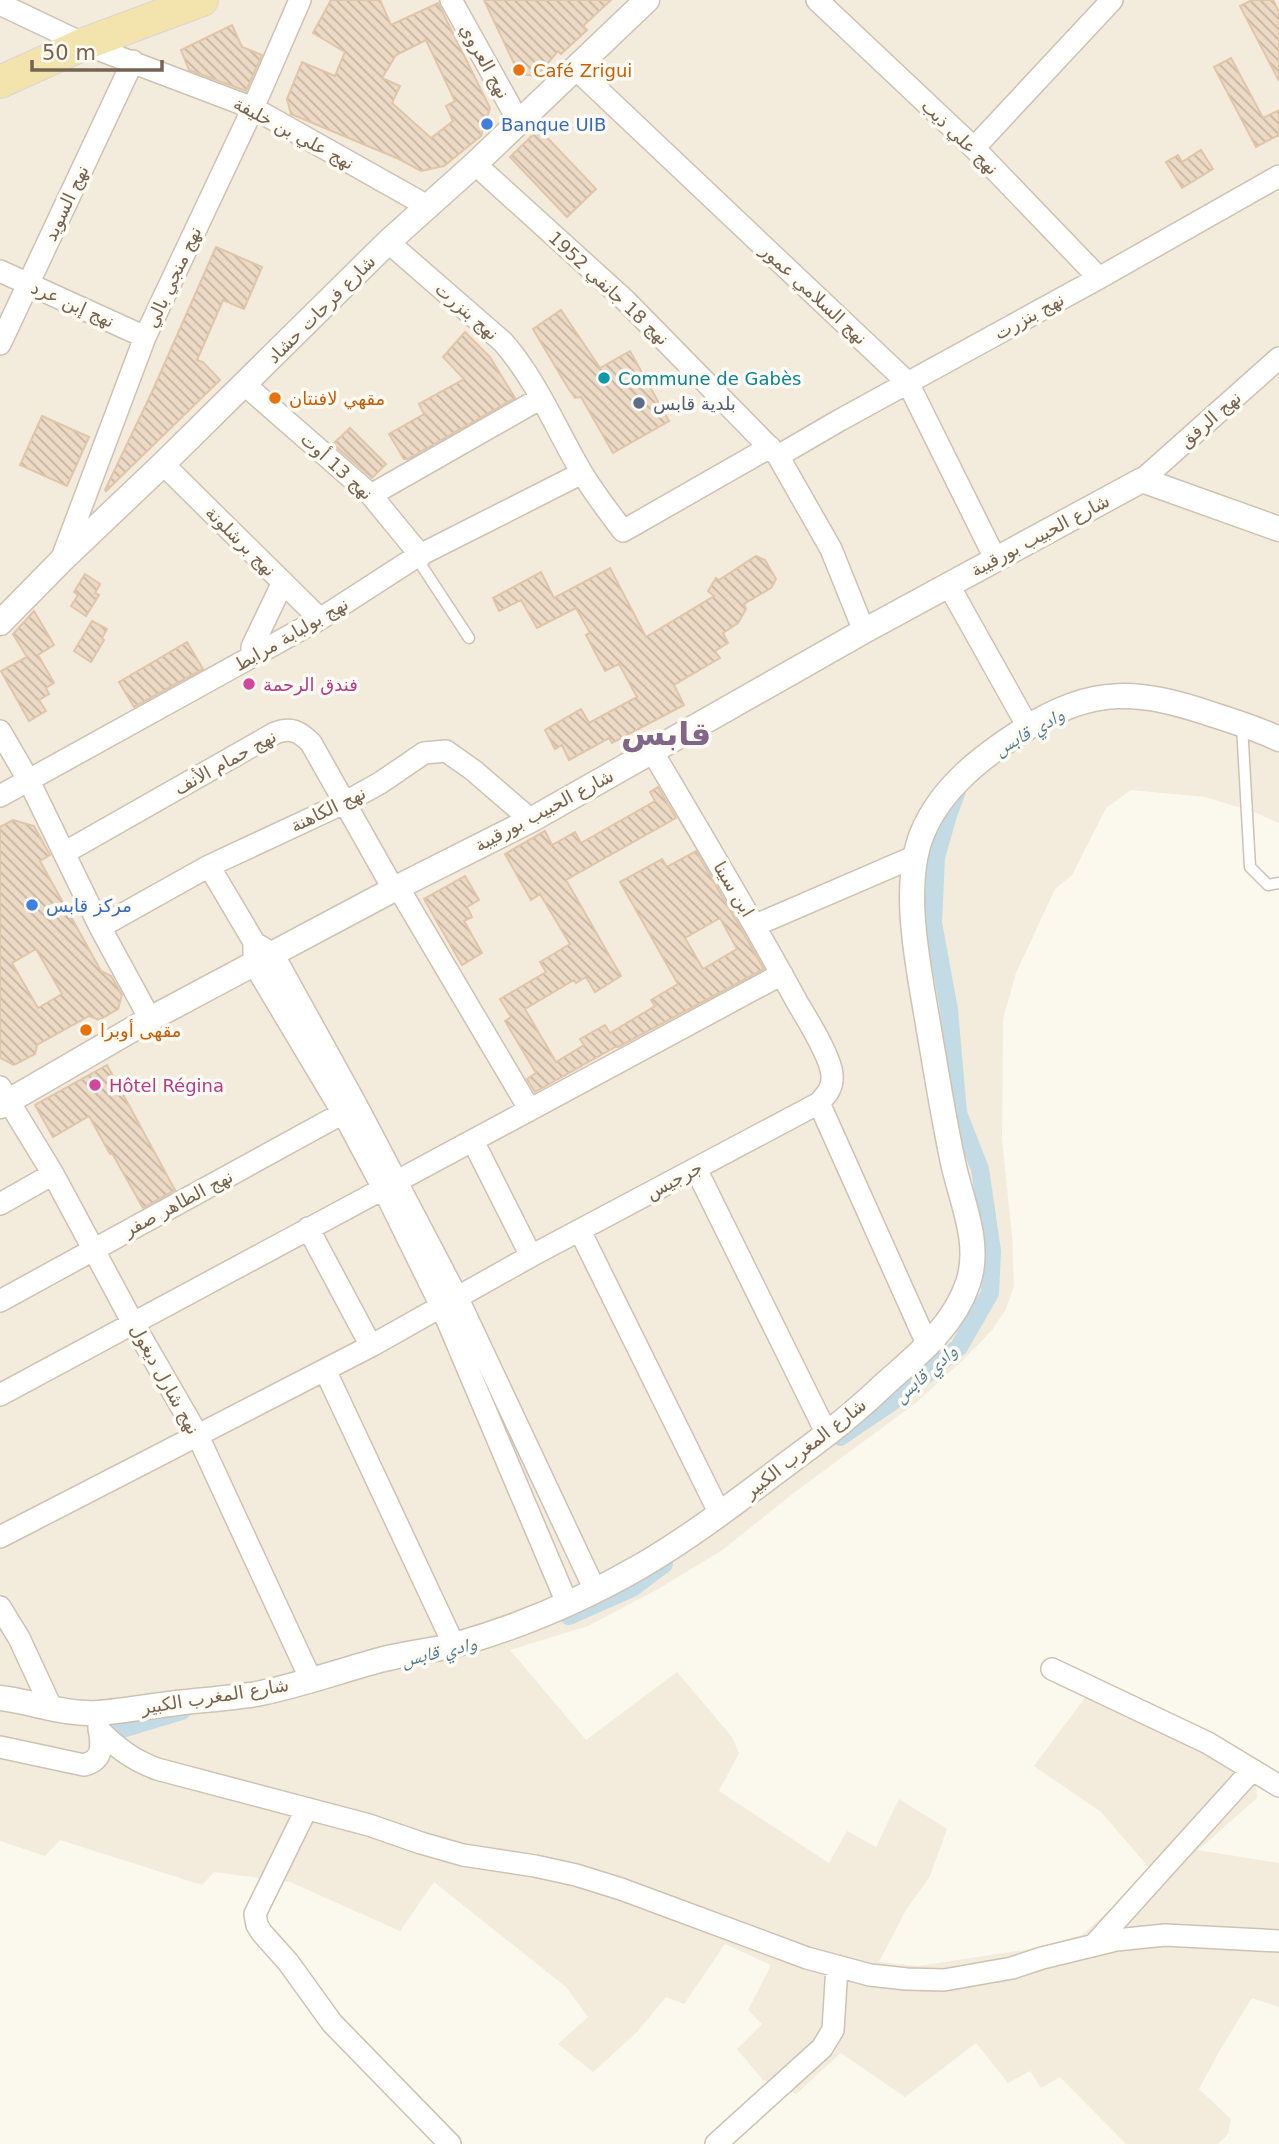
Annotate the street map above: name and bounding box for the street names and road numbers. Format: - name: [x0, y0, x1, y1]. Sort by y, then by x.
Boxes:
- street label: نهج العروي: [455, 20, 514, 103]
- street label: نهج علي بن خليفة: [230, 92, 358, 175]
- street label: نهج علي ذيب: [916, 95, 1003, 180]
- street label: نهج السويد: [39, 162, 94, 245]
- street label: نهج منجي بالي: [140, 223, 206, 331]
- street label: نهج 18 جانفي 1952: [544, 227, 673, 350]
- street label: نهج السلامي عمور: [755, 239, 871, 349]
- street label: شارع فرحات حشاد: [263, 251, 380, 368]
- street label: نهج إبن عرد: [28, 276, 118, 333]
- street label: نهج بنزرت: [431, 278, 503, 345]
- street label: نهج بنزرت: [990, 288, 1068, 345]
- street label: نهج الرفق: [1175, 387, 1246, 452]
- street label: نهج 13 أوت: [296, 427, 378, 505]
- street label: شارع الحبيب بورقيبة: [967, 490, 1113, 581]
- street label: نهج برشلونة: [201, 502, 280, 581]
- street label: نهج بولبابة مرابط: [230, 593, 352, 676]
- street label: نهج حمام الأنف: [170, 725, 280, 800]
- street label: شارع الحبيب بورقيبة: [471, 765, 617, 856]
- street label: نهج الكاهنة: [287, 782, 370, 837]
- street label: ابن سينا: [708, 858, 759, 921]
- street label: جرجيس: [642, 1157, 706, 1204]
- street label: نهج الطاهر صفر: [119, 1165, 237, 1242]
- street label: نهج شارل ديغول: [125, 1320, 204, 1438]
- street label: شارع المغرب الكبير: [739, 1394, 871, 1504]
- street label: شارع المغرب الكبير: [139, 1674, 290, 1719]

